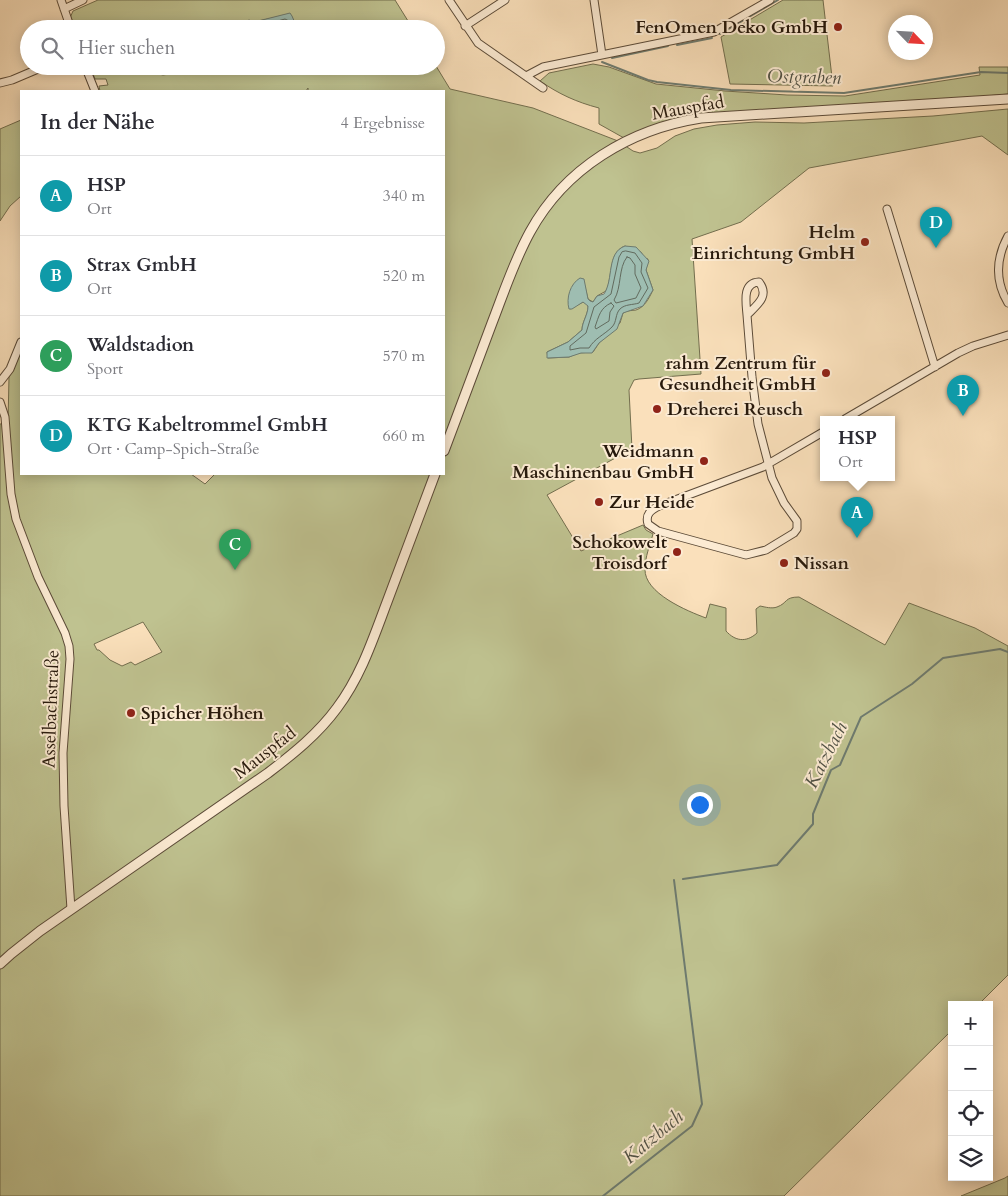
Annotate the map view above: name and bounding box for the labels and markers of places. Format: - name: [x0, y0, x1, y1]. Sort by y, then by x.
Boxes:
- place label: FenOmen Deko GmbH: [635, 15, 828, 40]
- marker: FenOmen Deko GmbH: [832, 21, 844, 33]
- pin: D: [920, 207, 952, 248]
- place label: Helm Einrichtung GmbH: [692, 220, 855, 266]
- marker: Helm Einrichtung GmbH: [859, 236, 871, 248]
- place label: rahm Zentrum für Gesundheit GmbH: [659, 351, 817, 397]
- marker: rahm Zentrum für Gesundheit GmbH: [820, 367, 832, 379]
- pin: B: [947, 375, 979, 416]
- place label: Dreherei Reusch: [667, 397, 803, 422]
- marker: Dreherei Reusch: [651, 403, 663, 415]
- place label: Weidmann Maschinenbau GmbH: [512, 439, 694, 485]
- marker: Weidmann Maschinenbau GmbH: [698, 455, 710, 467]
- place label: Zur Heide: [609, 490, 695, 515]
- marker: Zur Heide: [593, 496, 605, 508]
- pin: A: [841, 497, 873, 538]
- pin: C: [219, 529, 251, 570]
- place label: Schokowelt Troisdorf: [573, 530, 670, 576]
- marker: Schokowelt Troisdorf: [671, 546, 683, 558]
- place label: Nissan: [794, 551, 850, 576]
- marker: Nissan: [778, 557, 790, 569]
- place label: Spicher Höhen: [141, 701, 264, 726]
- marker: Spicher Höhen: [125, 707, 137, 719]

